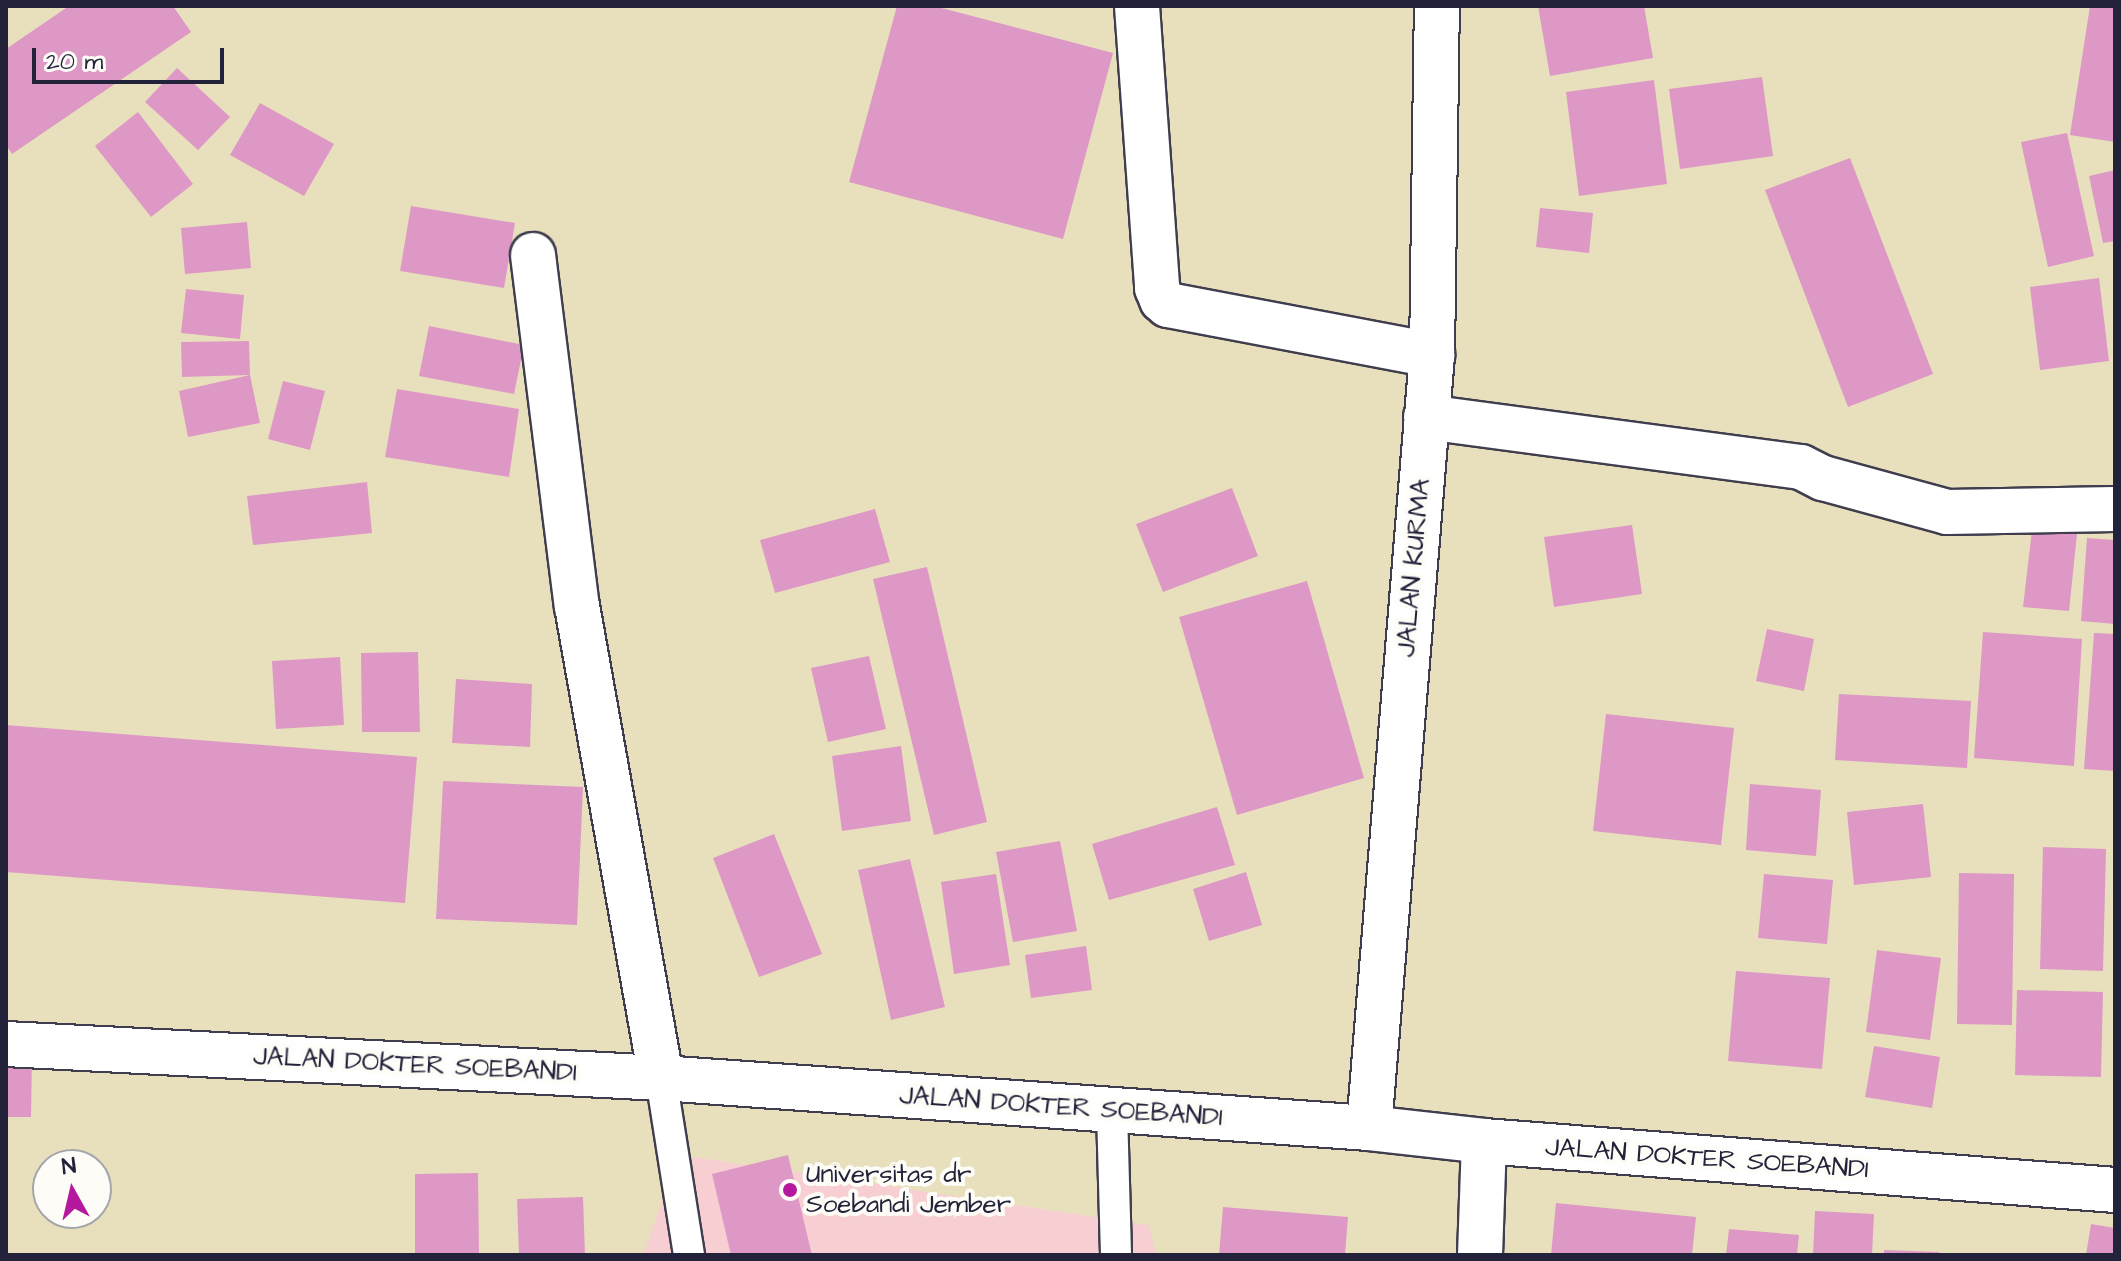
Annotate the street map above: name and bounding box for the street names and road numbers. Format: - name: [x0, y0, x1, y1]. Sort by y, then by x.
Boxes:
- street label: JALAN KURMA: [1391, 478, 1437, 658]
- street label: JALAN DOKTER SOEBANDI: [252, 1041, 578, 1089]
- street label: JALAN DOKTER SOEBANDI: [898, 1080, 1224, 1134]
- street label: JALAN DOKTER SOEBANDI: [1544, 1132, 1870, 1186]

